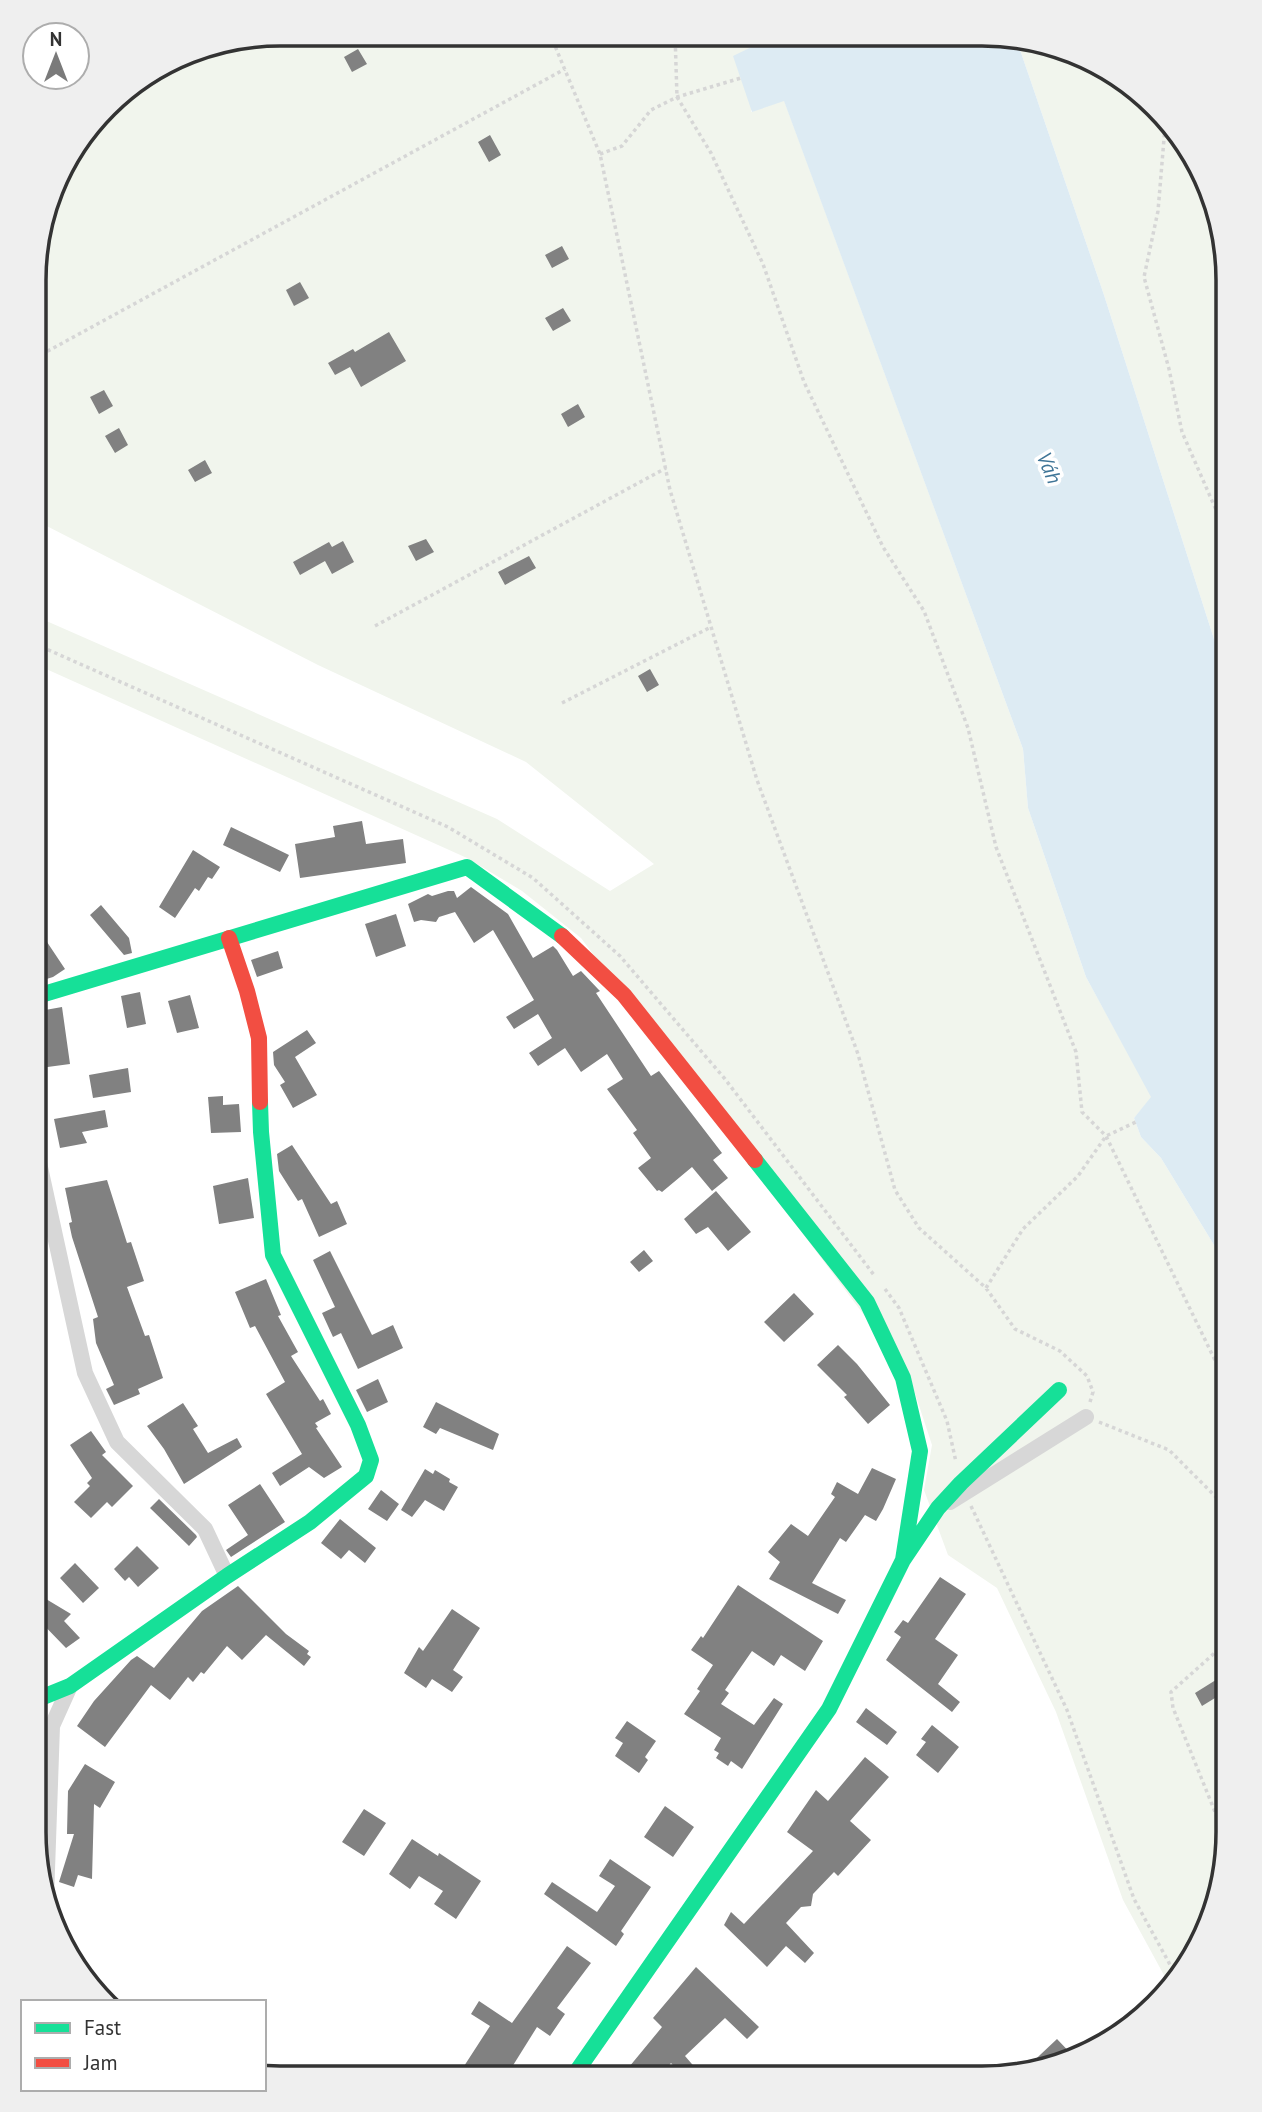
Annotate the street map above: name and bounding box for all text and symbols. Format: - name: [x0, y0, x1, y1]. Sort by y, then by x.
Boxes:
- north arrow: [21, 21, 91, 91]
- text: N: [50, 27, 62, 51]
- water label: Váh: [1031, 448, 1068, 488]
- legend: [21, 2000, 266, 2091]
- text: Fast: [84, 2014, 121, 2041]
- text: Jam: [83, 2049, 118, 2076]

